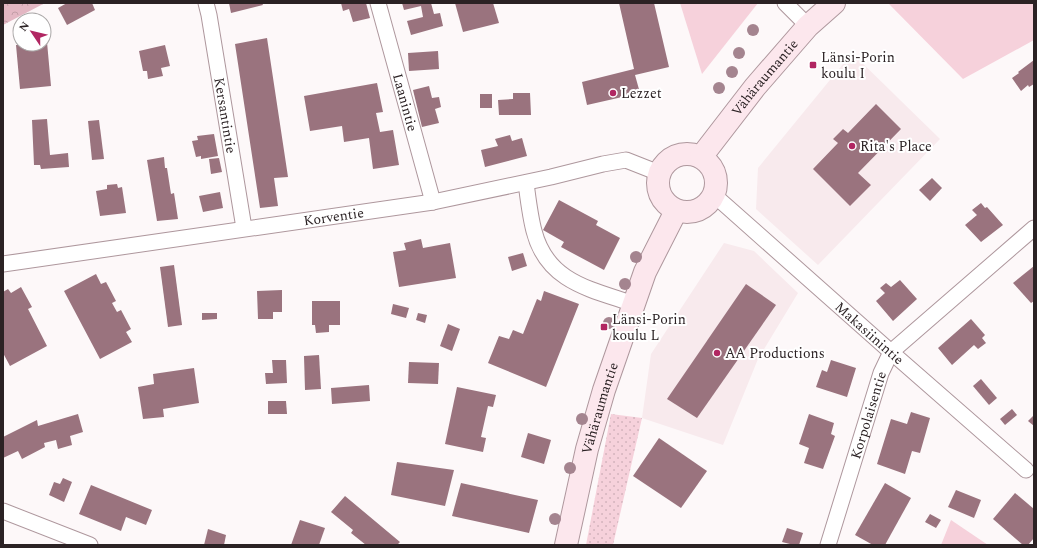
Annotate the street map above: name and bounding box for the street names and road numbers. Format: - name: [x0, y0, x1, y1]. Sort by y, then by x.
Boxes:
- street label: Vähäraumantie: [726, 34, 803, 120]
- street label: Laanintie: [387, 71, 424, 134]
- street label: Kersantintie: [209, 76, 242, 155]
- street label: Korventie: [302, 202, 365, 231]
- street label: Makasiinintie: [830, 297, 909, 370]
- street label: Vähäraumantie: [576, 359, 623, 456]
- street label: Korpolaisentie: [845, 368, 892, 462]

